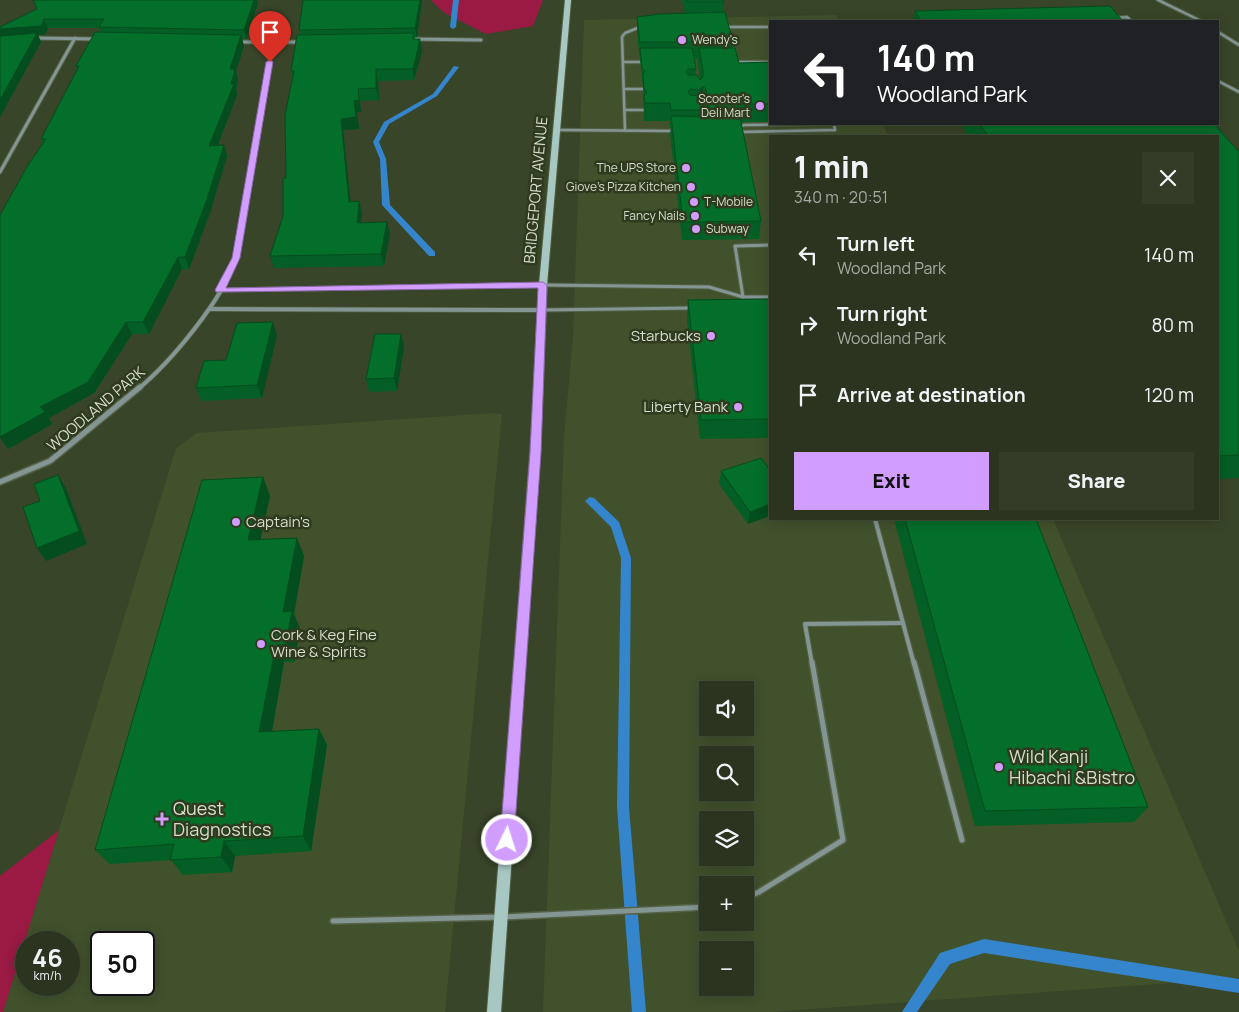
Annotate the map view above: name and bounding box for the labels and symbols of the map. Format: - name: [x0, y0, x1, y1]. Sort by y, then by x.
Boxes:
- pin: [249, 11, 291, 62]
- place label: Wendy's: [692, 31, 738, 48]
- marker: Wendy's: [676, 34, 688, 46]
- place label: Scooter's Deli Mart: [698, 90, 750, 121]
- marker: Scooter's Deli Mart: [754, 100, 766, 112]
- street label: BRIDGEPORT AVENUE: [519, 116, 552, 264]
- place label: The UPS Store: [597, 159, 676, 176]
- marker: The UPS Store: [680, 162, 692, 174]
- place label: Giove's Pizza Kitchen: [566, 178, 681, 195]
- marker: Giove's Pizza Kitchen: [685, 181, 697, 193]
- place label: T-Mobile: [704, 193, 753, 210]
- marker: T-Mobile: [688, 196, 700, 208]
- place label: Fancy Nails: [624, 207, 685, 224]
- marker: Fancy Nails: [689, 210, 701, 222]
- place label: Subway: [706, 220, 750, 237]
- marker: Subway: [690, 223, 702, 235]
- place label: Starbucks: [631, 325, 701, 346]
- marker: Starbucks: [705, 330, 717, 342]
- street label: WOODLAND PARK: [42, 361, 149, 456]
- place label: Liberty Bank: [643, 396, 729, 417]
- marker: Liberty Bank: [732, 401, 744, 413]
- place label: Captain's: [246, 511, 310, 532]
- marker: Captain's: [230, 516, 242, 528]
- place label: Cork & Keg Fine Wine & Spirits: [271, 624, 377, 662]
- marker: Cork & Keg Fine Wine & Spirits: [255, 638, 267, 650]
- place label: Wild Kanji Hibachi &Bistro: [1009, 744, 1135, 789]
- marker: Wild Kanji Hibachi &Bistro: [993, 761, 1005, 773]
- place label: Quest Diagnostics: [173, 796, 271, 841]
- marker: Quest Diagnostics: [155, 812, 169, 826]
- position arrow: [480, 813, 532, 865]
- speed limit sign: 50: [90, 931, 155, 996]

